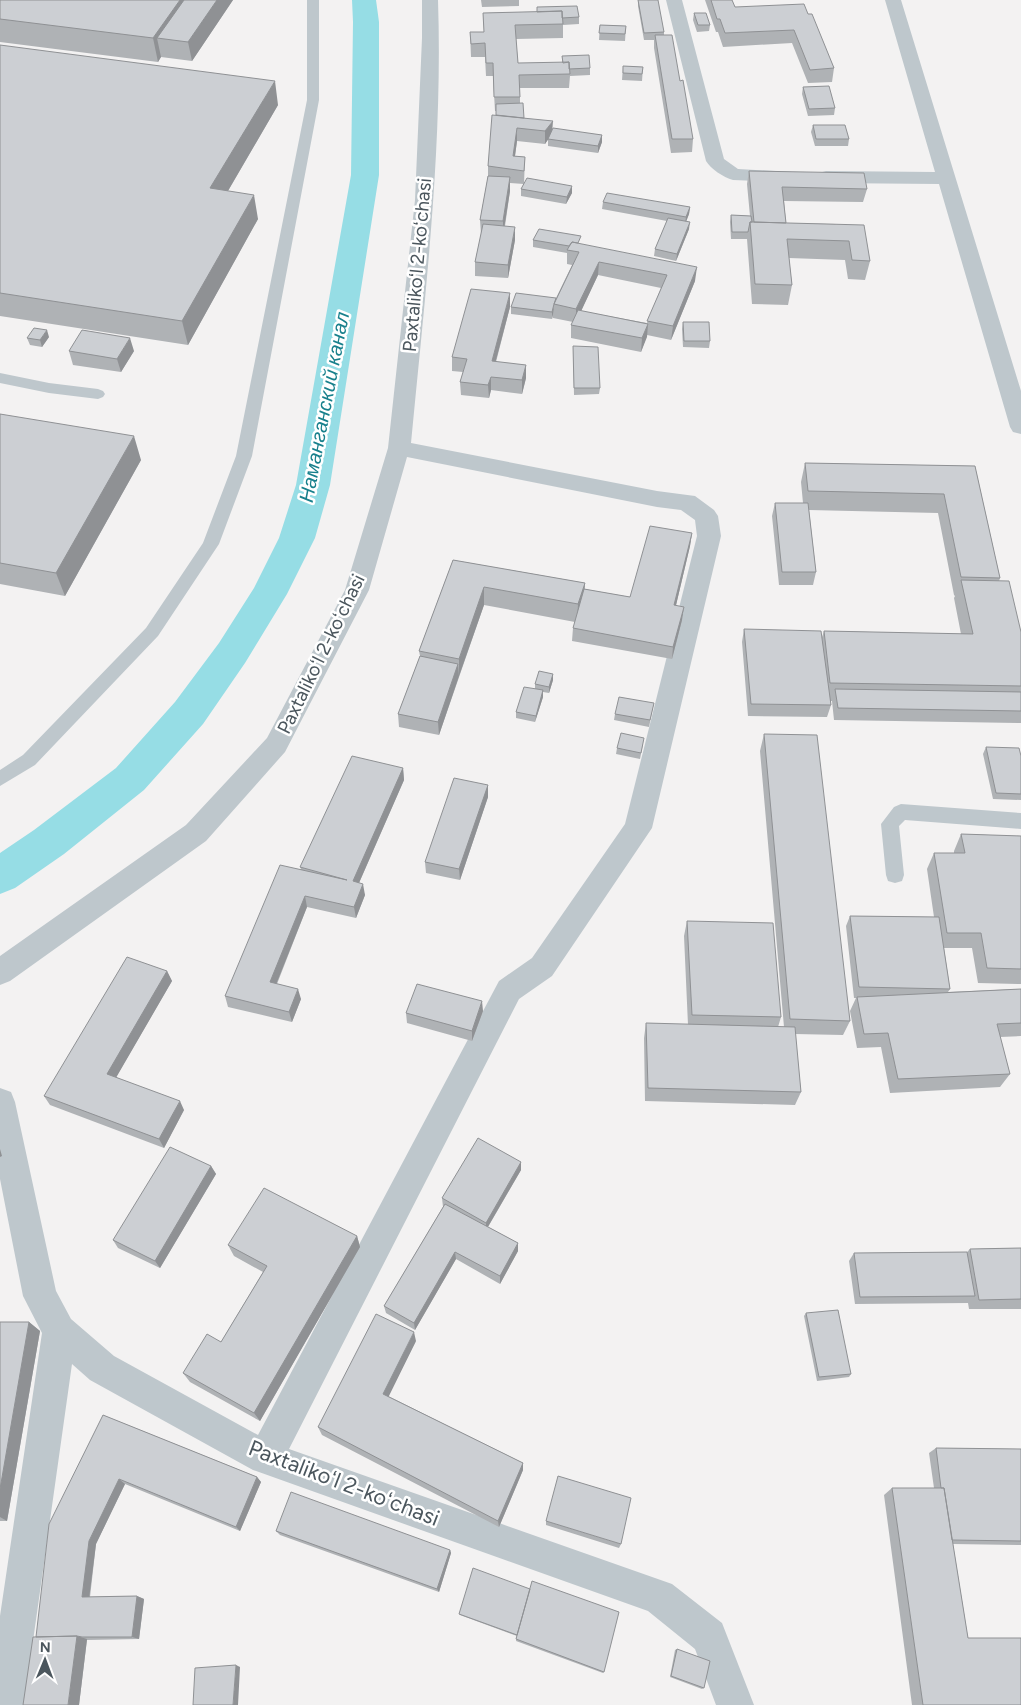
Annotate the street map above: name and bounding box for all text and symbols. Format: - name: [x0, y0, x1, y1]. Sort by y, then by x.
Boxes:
- street label: Paxtalikoʻl 2-koʻchasi: [398, 177, 436, 353]
- water label: Наманганский канал: [294, 310, 354, 504]
- street label: Paxtalikoʻl 2-koʻchasi: [272, 570, 370, 738]
- street label: Paxtalikoʻl 2-koʻchasi: [245, 1434, 443, 1532]
- north arrow: [20, 1635, 70, 1685]
- text: N: [40, 1639, 51, 1656]

